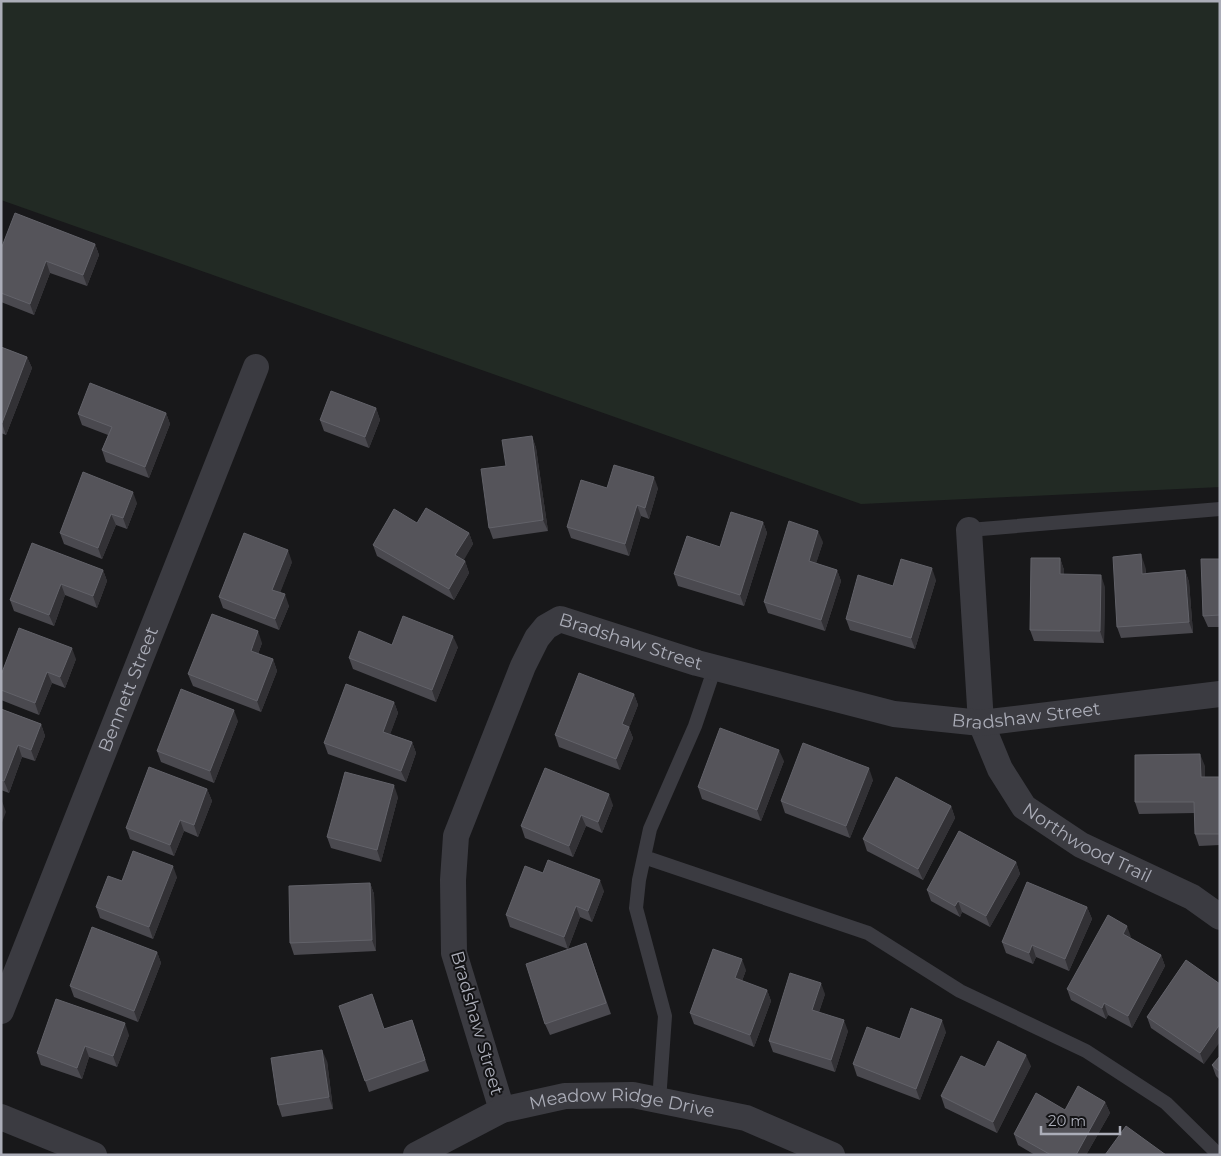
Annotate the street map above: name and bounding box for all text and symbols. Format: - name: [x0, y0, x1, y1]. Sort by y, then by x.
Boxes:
- street label: Bradshaw Street: [556, 608, 705, 675]
- street label: Bennett Street: [94, 623, 163, 755]
- street label: Bradshaw Street: [951, 698, 1102, 734]
- street label: Northwood Trail: [1018, 798, 1155, 888]
- street label: Bradshaw Street: [446, 948, 508, 1098]
- street label: Meadow Ridge Drive: [527, 1083, 717, 1122]
- scale bar: [1041, 1104, 1120, 1136]
- text: 20 m: [1048, 1111, 1086, 1130]

